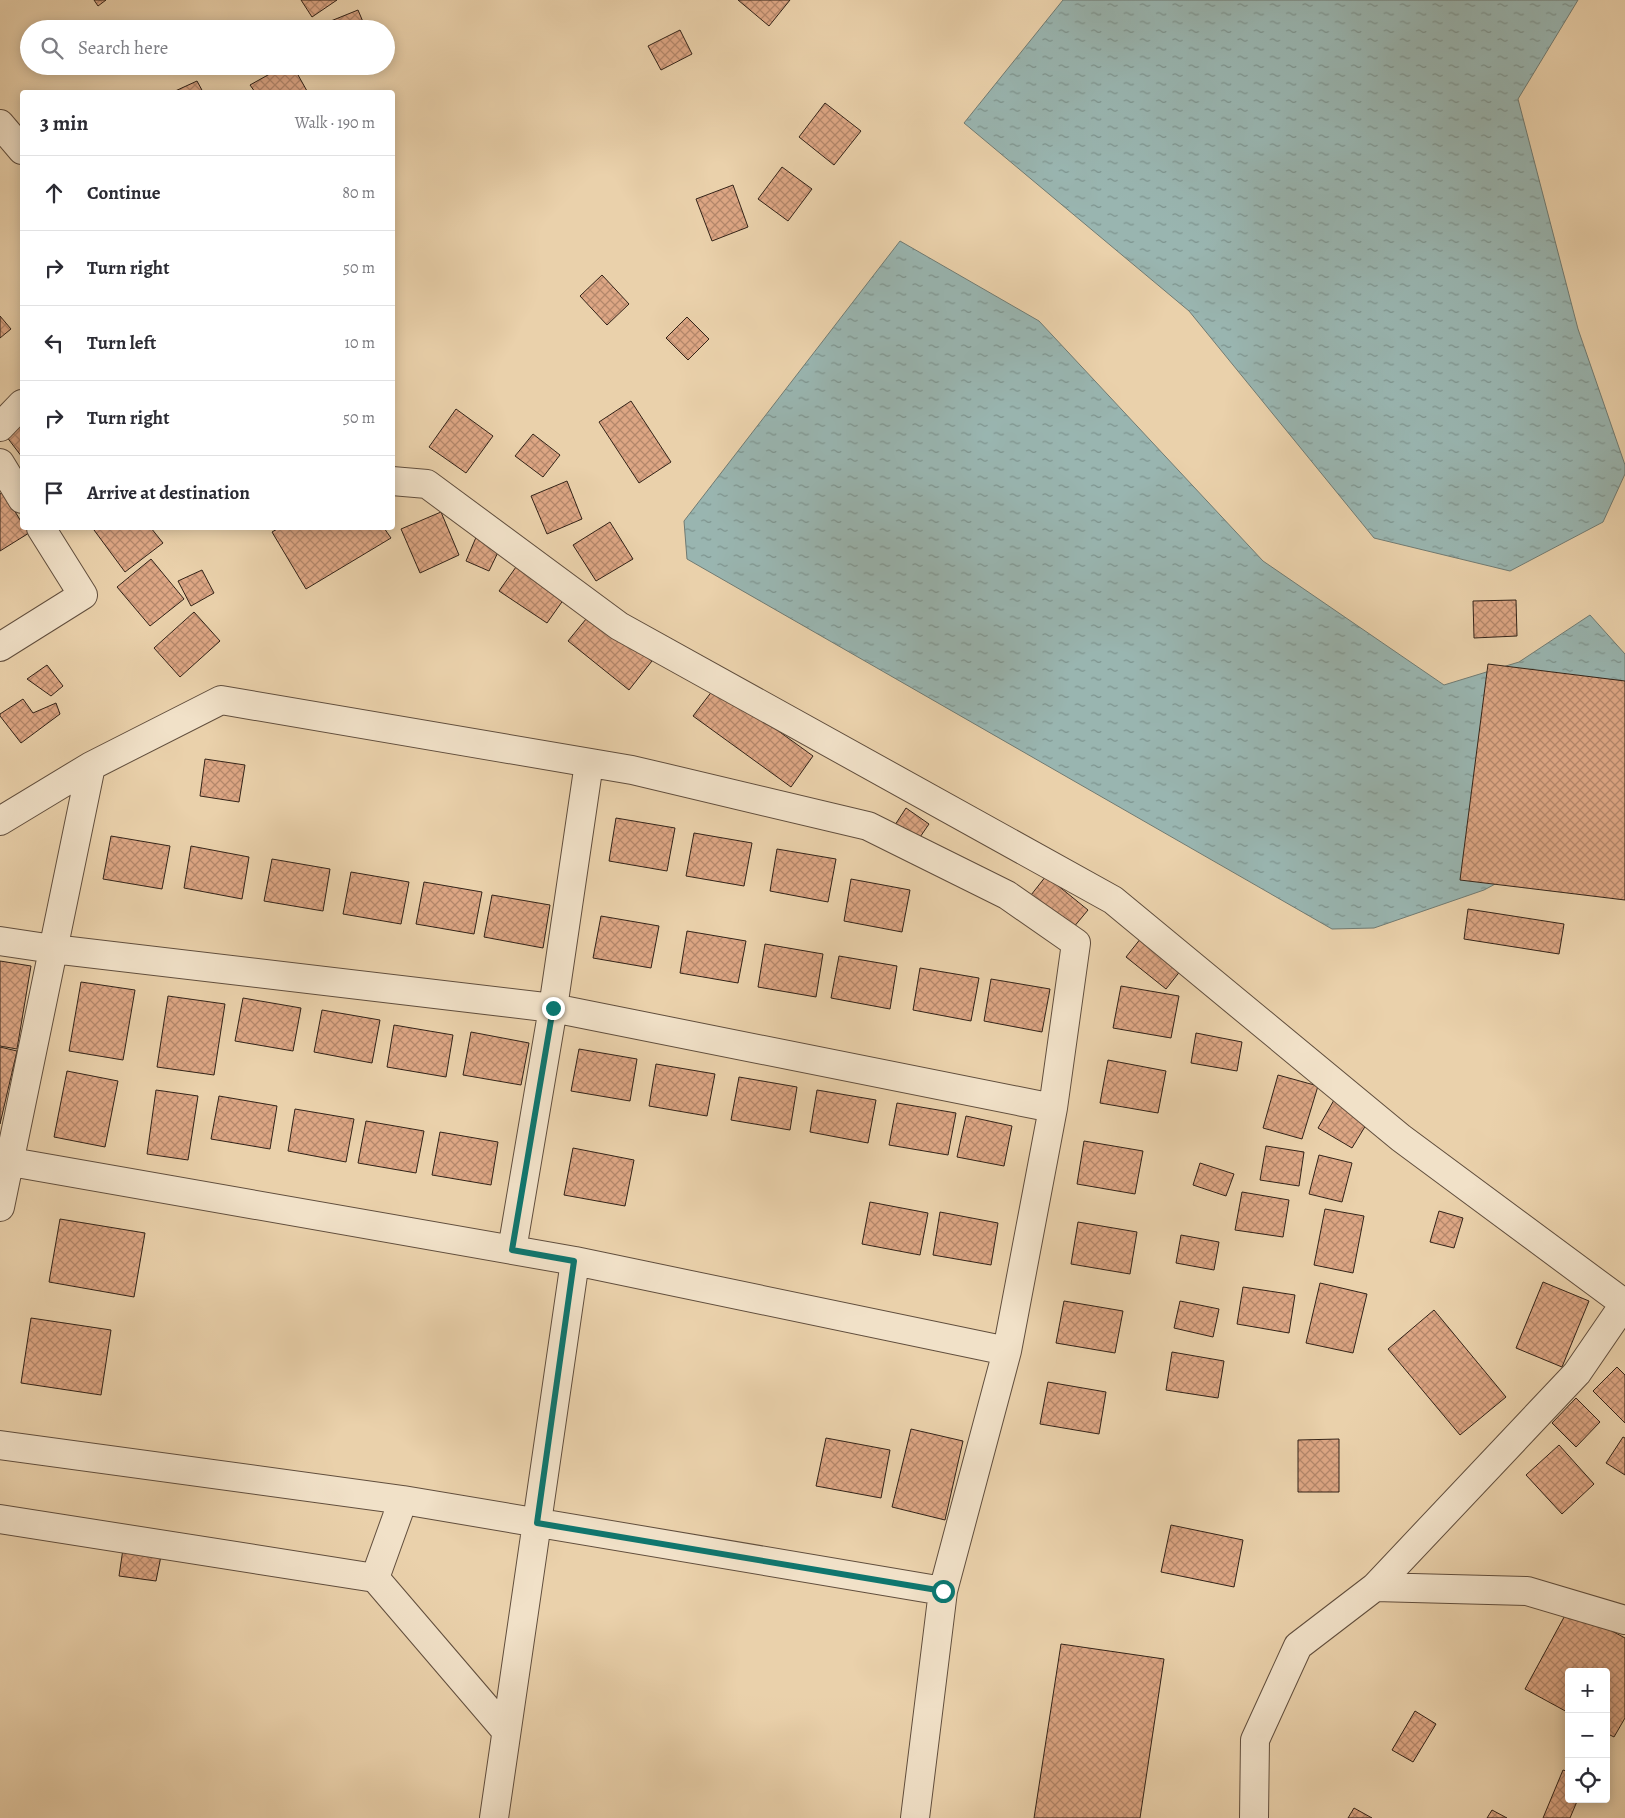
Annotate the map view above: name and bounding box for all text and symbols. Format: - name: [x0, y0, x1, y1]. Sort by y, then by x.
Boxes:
- search box: [20, 20, 395, 75]
- icon: search: [38, 34, 66, 62]
- text: Search here: [78, 35, 168, 61]
- text: 3 min: [40, 109, 88, 137]
- text: Walk · 190 m: [295, 112, 375, 134]
- icon: ahead: [40, 179, 68, 207]
- text: Continue: [87, 180, 161, 206]
- text: 80 m: [342, 182, 375, 204]
- icon: right: [40, 254, 68, 282]
- text: Turn right: [87, 255, 169, 281]
- text: 50 m: [343, 257, 375, 279]
- icon: left: [40, 329, 68, 357]
- text: Turn left: [87, 330, 156, 356]
- text: 10 m: [345, 332, 375, 354]
- icon: right: [40, 404, 68, 432]
- text: Turn right: [87, 405, 169, 431]
- text: 50 m: [343, 407, 375, 429]
- icon: arrive: [40, 479, 68, 507]
- text: Arrive at destination: [87, 480, 250, 506]
- route end: [542, 997, 565, 1020]
- route start: [932, 1580, 955, 1603]
- map controls: [1565, 1668, 1610, 1803]
- button: +: [1565, 1668, 1610, 1713]
- button: −: [1565, 1713, 1610, 1758]
- button: locate: [1565, 1758, 1610, 1803]

